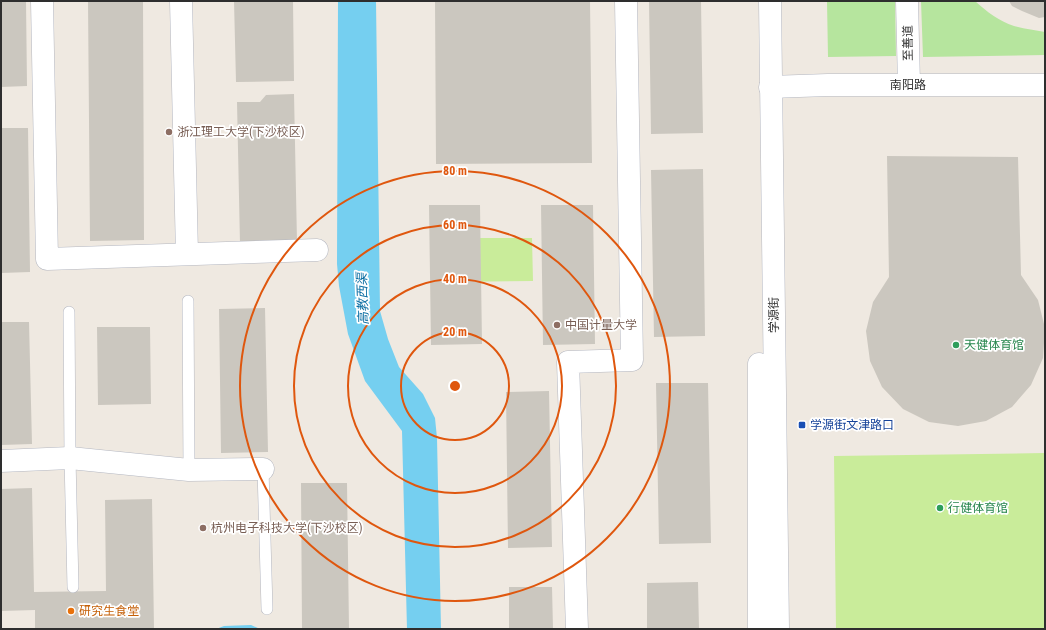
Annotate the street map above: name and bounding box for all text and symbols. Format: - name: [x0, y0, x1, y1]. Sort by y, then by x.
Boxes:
- street label: 至善道: [901, 25, 915, 61]
- street label: 南阳路: [890, 78, 926, 92]
- place label: 浙江理工大学(下沙校区): [177, 125, 305, 139]
- marker: 浙江理工大学(下沙校区): [164, 127, 174, 137]
- text: 80 m: [443, 164, 467, 178]
- text: 60 m: [443, 218, 467, 232]
- water label: 高教西渠: [354, 271, 371, 325]
- text: 40 m: [443, 272, 467, 286]
- street label: 学源街: [767, 297, 781, 333]
- place label: 中国计量大学: [565, 318, 637, 332]
- marker: 中国计量大学: [552, 320, 562, 330]
- text: 20 m: [443, 325, 467, 339]
- place label: 天健体育馆: [964, 338, 1024, 352]
- marker: 天健体育馆: [951, 340, 961, 350]
- centre of rings: [448, 379, 462, 393]
- place label: 学源街文津路口: [810, 418, 894, 432]
- marker: 学源街文津路口: [797, 420, 807, 430]
- place label: 行健体育馆: [948, 501, 1008, 515]
- marker: 行健体育馆: [935, 503, 945, 513]
- place label: 杭州电子科技大学(下沙校区): [211, 521, 363, 535]
- marker: 杭州电子科技大学(下沙校区): [198, 523, 208, 533]
- place label: 研究生食堂: [79, 604, 139, 618]
- marker: 研究生食堂: [66, 606, 76, 616]

